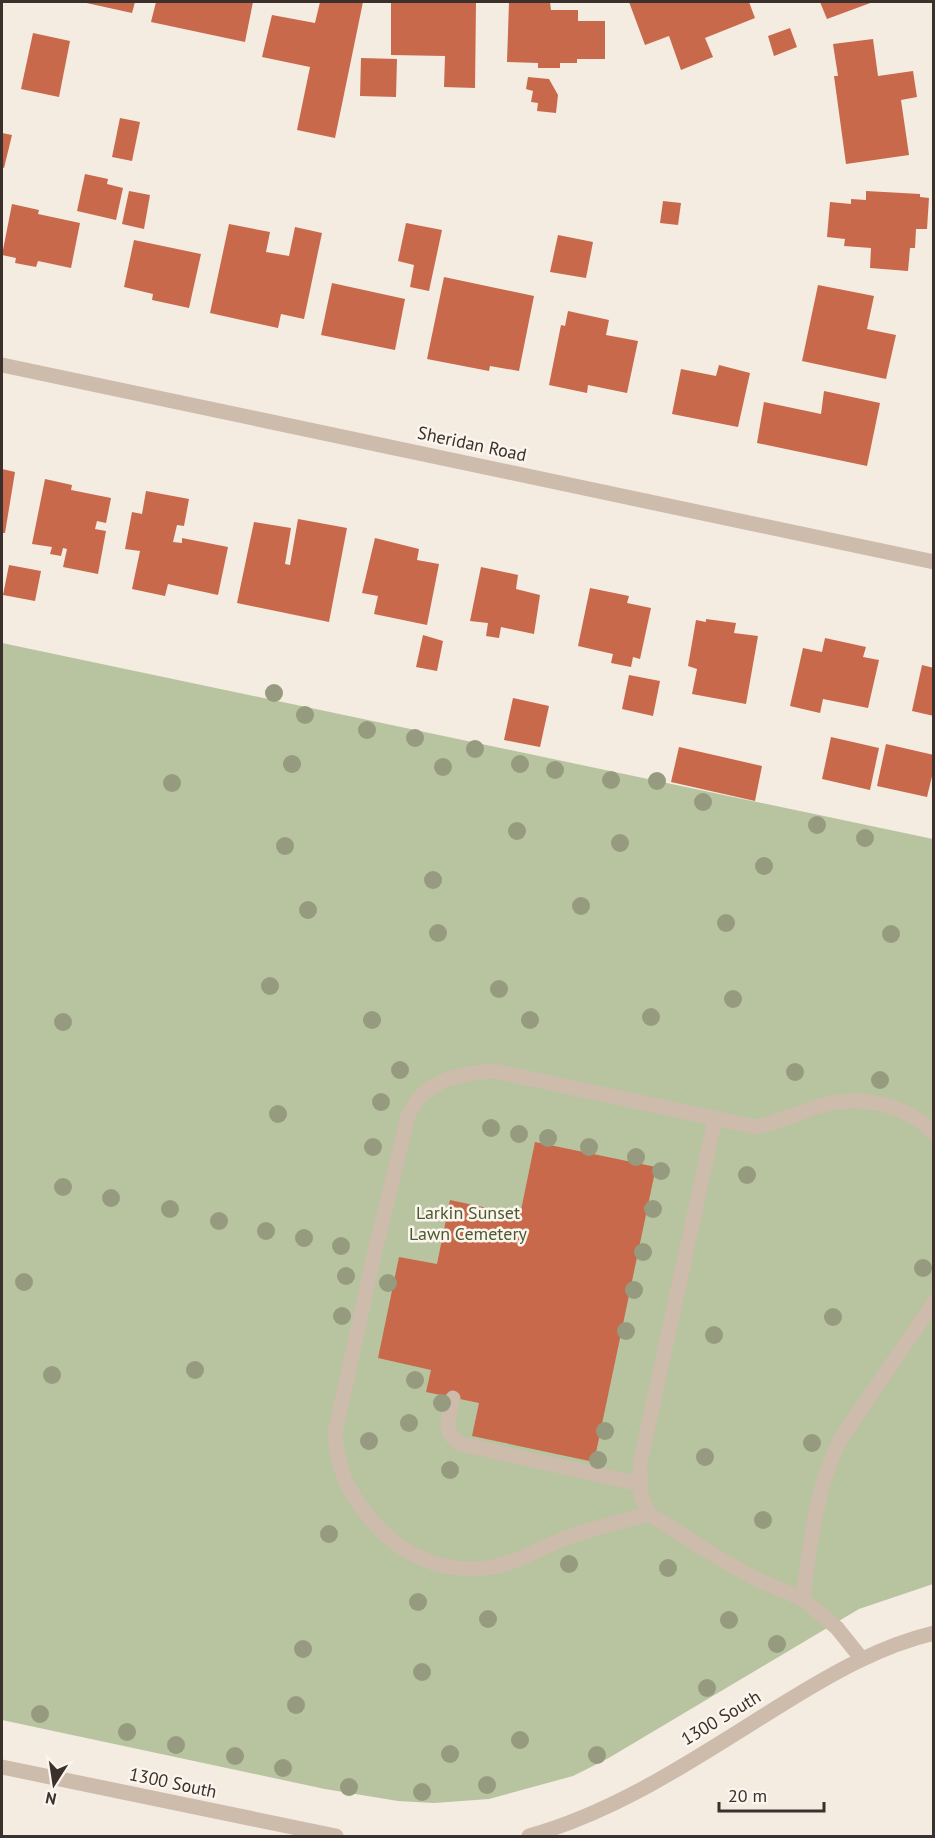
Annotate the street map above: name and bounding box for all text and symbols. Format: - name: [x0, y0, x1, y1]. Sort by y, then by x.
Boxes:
- street label: Sheridan Road: [415, 421, 529, 466]
- park label: Larkin Sunset Lawn Cemetery: [409, 1201, 528, 1245]
- street label: 1300 South: [677, 1685, 765, 1750]
- north arrow: [24, 1754, 84, 1814]
- street label: 1300 South: [127, 1762, 219, 1803]
- scale bar: [719, 1775, 824, 1813]
- text: 20 m: [728, 1784, 767, 1807]
- text: N: [44, 1788, 58, 1810]

